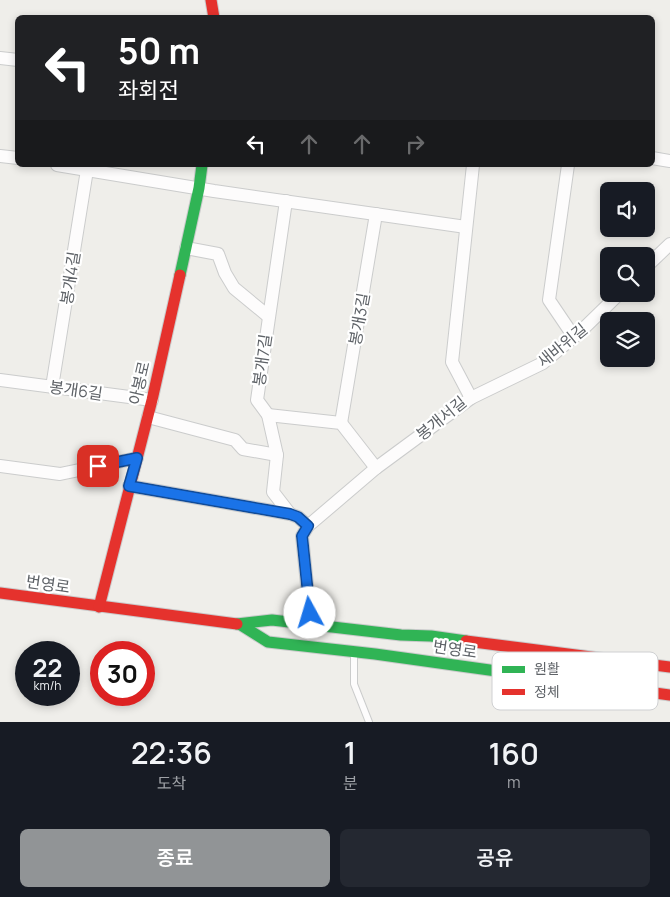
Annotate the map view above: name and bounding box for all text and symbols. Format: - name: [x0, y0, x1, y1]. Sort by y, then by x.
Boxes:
- text: 50 m: [118, 27, 200, 75]
- icon: left: [35, 35, 100, 100]
- text: 좌회전: [118, 75, 179, 105]
- icon: left: [242, 130, 270, 158]
- icon: ahead: [295, 130, 323, 158]
- icon: ahead: [348, 130, 376, 158]
- icon: right: [401, 130, 429, 158]
- map controls: [600, 182, 655, 367]
- button: sound: [600, 182, 655, 237]
- button: search: [600, 247, 655, 302]
- street label: 봉개4길: [55, 250, 85, 306]
- street label: 봉개3길: [344, 291, 374, 347]
- button: layers: [600, 312, 655, 367]
- street label: 새바위길: [532, 318, 592, 372]
- street label: 봉개7길: [247, 333, 277, 387]
- street label: 아봉로: [123, 359, 155, 407]
- street label: 봉개6길: [48, 375, 104, 405]
- street label: 봉개서길: [411, 391, 471, 445]
- pin: [77, 445, 119, 487]
- icon: arrive: [84, 452, 112, 480]
- street label: 번영로: [25, 570, 72, 598]
- position arrow: [283, 586, 335, 638]
- street label: 번영로: [432, 635, 479, 663]
- speed limit sign: 30: [90, 641, 155, 706]
- text: 22: [33, 650, 62, 685]
- legend: [492, 652, 658, 710]
- text: 원활: [534, 659, 560, 678]
- text: km/h: [34, 677, 61, 694]
- text: 정체: [534, 682, 560, 701]
- text: 22:36: [131, 732, 212, 773]
- text: 1: [344, 732, 356, 773]
- text: 160: [488, 733, 539, 774]
- text: m: [507, 771, 521, 793]
- text: 도착: [157, 772, 186, 794]
- text: 분: [343, 772, 358, 794]
- button: 종료: [20, 829, 330, 887]
- button: 공유: [340, 829, 650, 887]

